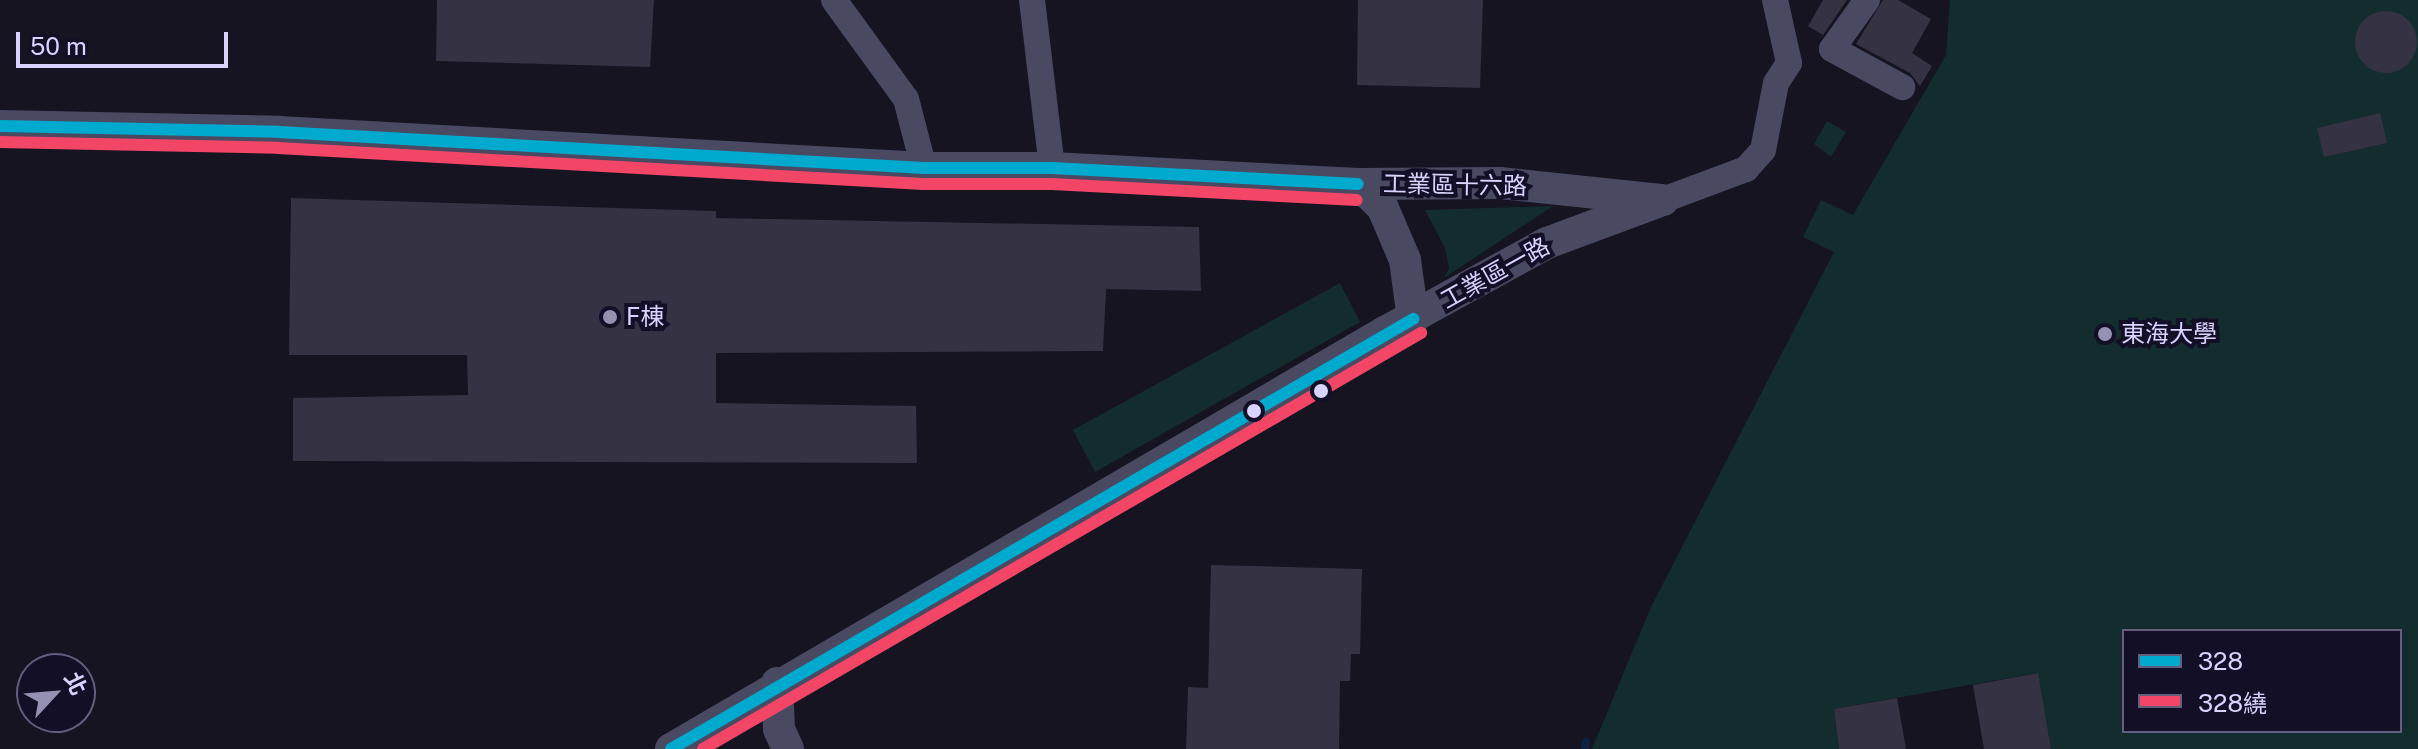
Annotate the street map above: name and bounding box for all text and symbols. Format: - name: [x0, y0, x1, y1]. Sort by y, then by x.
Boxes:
- scale bar: [20, 16, 232, 66]
- text: 50 m: [30, 32, 87, 60]
- street label: 工業區十六路: [1383, 169, 1527, 201]
- street label: 工業區一路: [1436, 231, 1554, 315]
- place label: F棟: [626, 303, 664, 331]
- marker: F棟: [601, 308, 619, 326]
- place label: 東海大學: [2121, 320, 2217, 348]
- marker: 東海大學: [2096, 325, 2114, 343]
- unlabelled marker: [1313, 383, 1329, 399]
- unlabelled marker: [1246, 403, 1262, 419]
- legend: [2122, 629, 2402, 733]
- text: 328: [2198, 647, 2243, 675]
- north arrow: [16, 653, 96, 733]
- text: 北: [59, 668, 92, 699]
- text: 328繞: [2198, 689, 2267, 717]

